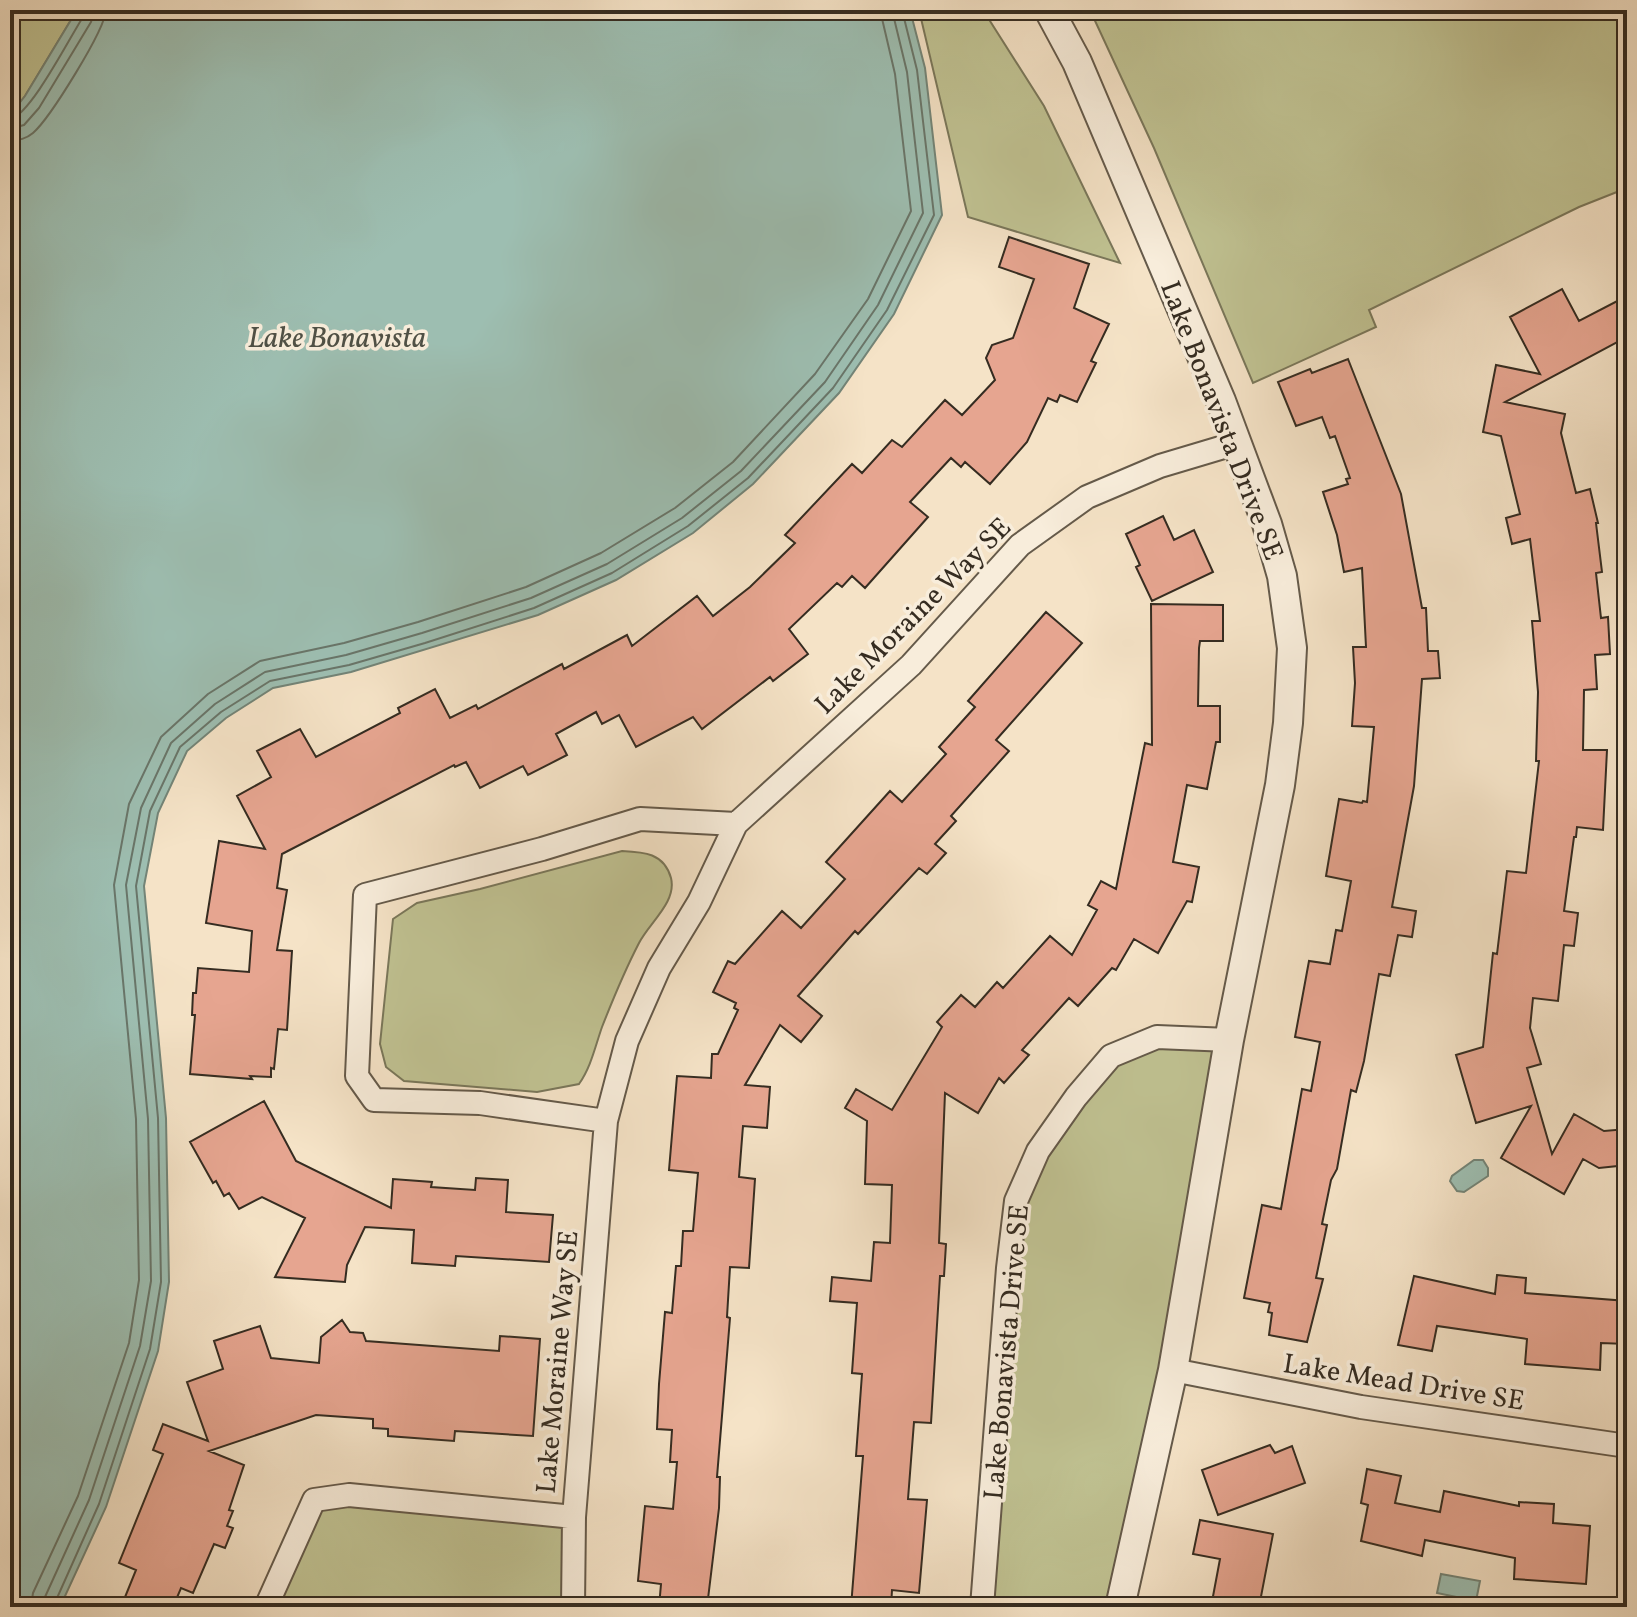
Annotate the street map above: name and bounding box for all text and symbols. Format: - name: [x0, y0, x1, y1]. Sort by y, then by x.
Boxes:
- street label: Lake Bonavista Drive SE: [1149, 276, 1292, 566]
- water label: Lake Bonavista: [248, 318, 426, 360]
- street label: Lake Moraine Way SE: [807, 510, 1021, 724]
- street label: Lake Bonavista Drive SE: [975, 1203, 1040, 1502]
- street label: Lake Moraine Way SE: [528, 1229, 589, 1495]
- street label: Lake Mead Drive SE: [1280, 1345, 1527, 1422]

